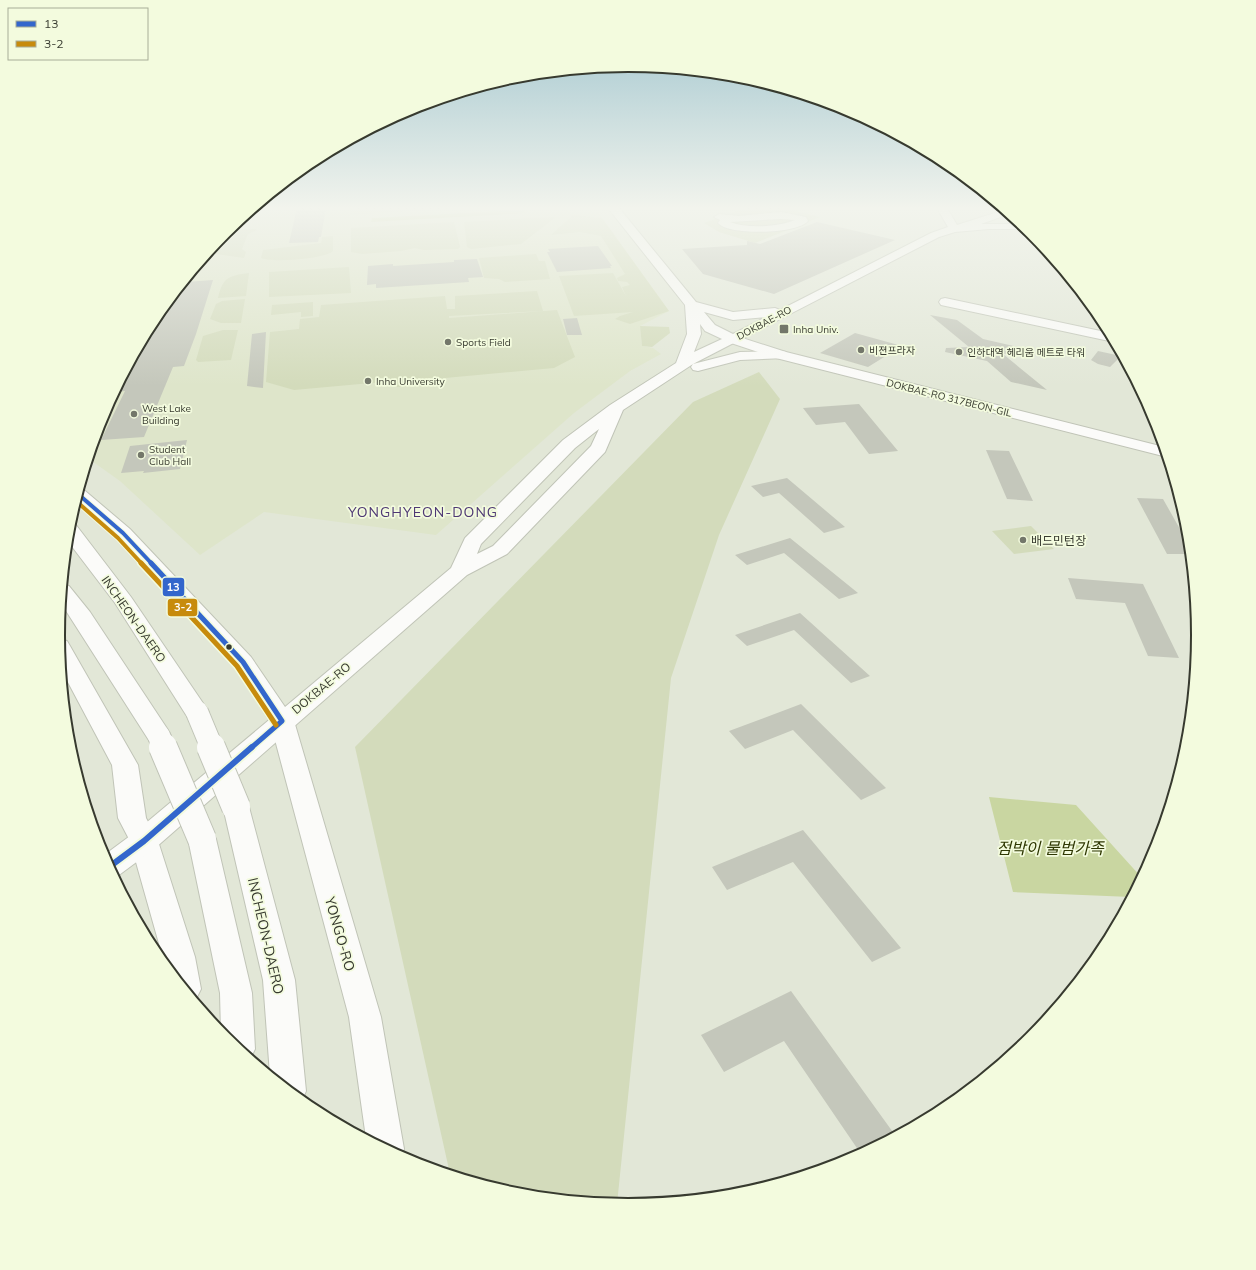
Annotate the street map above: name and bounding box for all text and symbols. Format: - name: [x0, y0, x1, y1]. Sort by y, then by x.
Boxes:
- legend: [8, 8, 148, 60]
- text: 13: [44, 16, 58, 31]
- text: 3-2: [44, 36, 64, 51]
- street label: DOKBAE-RO: [734, 303, 794, 343]
- marker: Inha Univ.: [778, 323, 790, 335]
- place label: Inha Univ.: [793, 323, 839, 336]
- place label: Sports Field: [456, 336, 511, 349]
- marker: Sports Field: [443, 337, 453, 347]
- place label: 비젼프라자: [869, 344, 916, 357]
- marker: 비젼프라자: [856, 345, 866, 355]
- place label: 인하대역 헤리움 메트로 타워: [967, 346, 1085, 359]
- marker: 인하대역 헤리움 메트로 타워: [954, 347, 964, 357]
- place label: Inha University: [376, 375, 446, 388]
- marker: Inha University: [363, 376, 373, 386]
- street label: DOKBAE-RO 317BEON-GIL: [885, 376, 1013, 420]
- place label: West Lake Building: [142, 402, 191, 427]
- marker: West Lake Building: [129, 409, 139, 419]
- place label: Student Club Hall: [149, 443, 191, 468]
- marker: Student Club Hall: [136, 450, 146, 460]
- district label: YONGHYEON-DONG: [347, 503, 498, 521]
- place label: 배드민턴장: [1031, 533, 1086, 548]
- marker: 배드민턴장: [1018, 535, 1028, 545]
- street label: INCHEON-DAERO: [99, 573, 169, 665]
- line badge: 13: [162, 577, 185, 597]
- text: 13: [166, 580, 180, 594]
- line badge: 3-2: [167, 598, 198, 617]
- text: 3-2: [174, 600, 192, 614]
- unlabelled marker: [224, 642, 234, 652]
- street label: DOKBAE-RO: [288, 659, 354, 717]
- water label: 점박이 물범가족: [996, 838, 1105, 858]
- street label: INCHEON-DAERO: [244, 876, 288, 996]
- street label: YONGO-RO: [321, 894, 359, 973]

